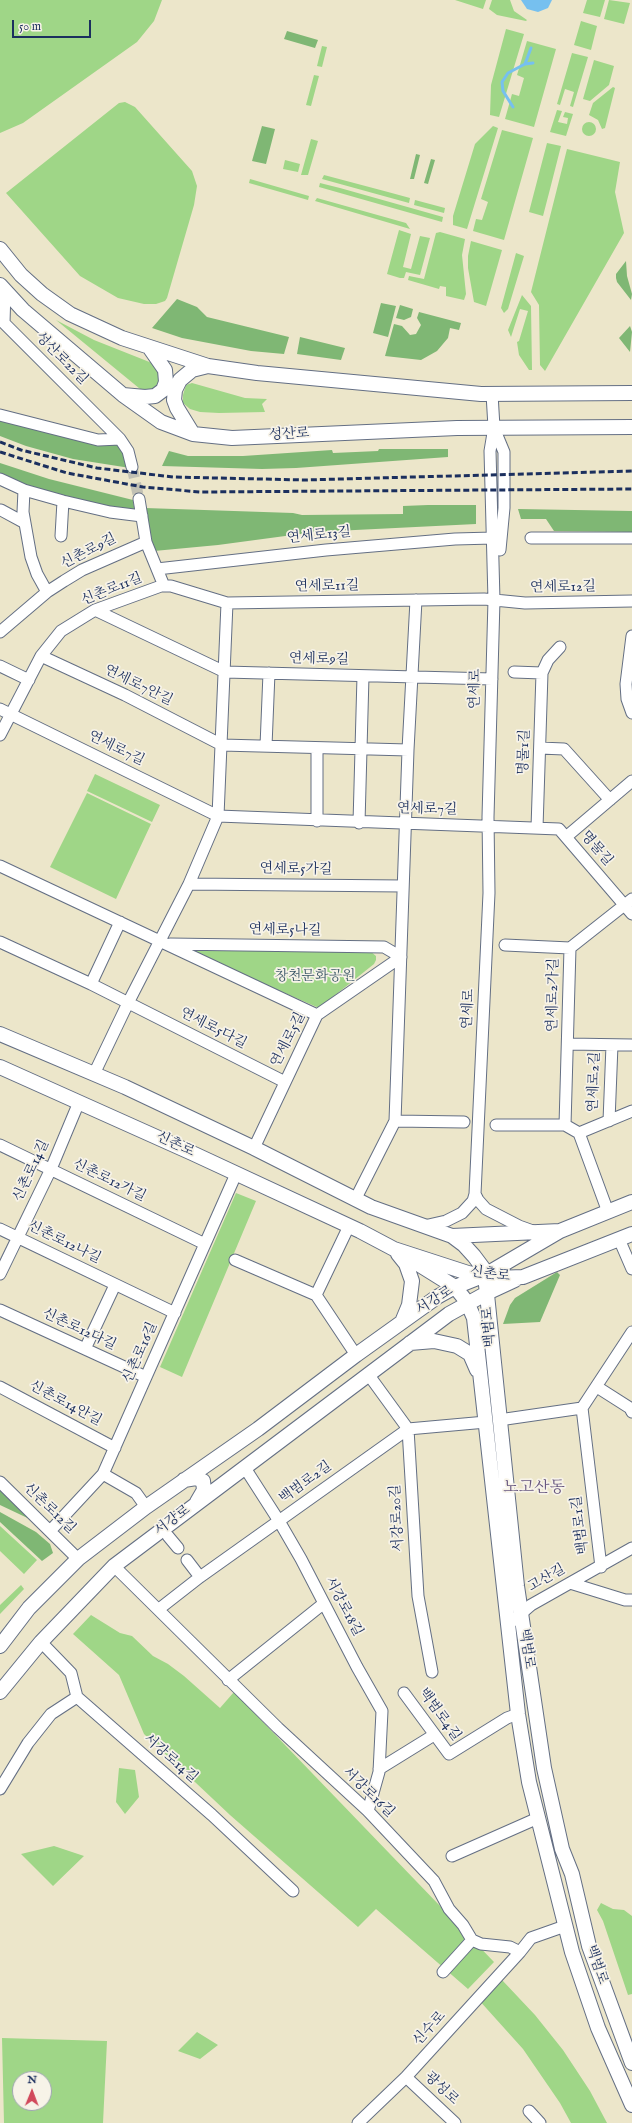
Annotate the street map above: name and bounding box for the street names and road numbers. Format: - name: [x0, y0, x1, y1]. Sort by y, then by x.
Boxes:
- street label: 성산로22길: [31, 329, 91, 389]
- street label: 성산로: [268, 426, 310, 444]
- street label: 연세로13길: [286, 524, 352, 548]
- street label: 신촌로9길: [58, 531, 120, 573]
- street label: 신촌로11길: [79, 570, 145, 610]
- street label: 연세로11길: [295, 578, 359, 596]
- street label: 연세로12길: [530, 579, 596, 597]
- street label: 연세로9길: [289, 651, 349, 669]
- street label: 연세로7안길: [101, 662, 175, 710]
- street label: 연세로: [467, 669, 485, 709]
- street label: 연세로7길: [85, 728, 147, 770]
- street label: 명물1길: [516, 729, 534, 775]
- street label: 연세로7길: [397, 801, 457, 819]
- street label: 명물길: [576, 828, 616, 870]
- street label: 연세로5가길: [260, 861, 332, 879]
- street label: 연세로5나길: [249, 922, 321, 940]
- street label: 연세로2가길: [545, 958, 563, 1032]
- street label: 연세로: [460, 988, 478, 1030]
- street label: 연세로5다길: [177, 1005, 249, 1053]
- street label: 연세로5길: [268, 1010, 310, 1070]
- street label: 연세로2길: [586, 1051, 604, 1113]
- street label: 신촌로: [153, 1129, 197, 1161]
- street label: 신촌로14길: [10, 1137, 54, 1205]
- street label: 신촌로12가길: [70, 1156, 148, 1206]
- street label: 신촌로12나길: [25, 1218, 103, 1268]
- street label: 신촌로: [469, 1264, 511, 1286]
- street label: 서강로: [413, 1283, 457, 1319]
- street label: 신촌로12다길: [39, 1306, 119, 1354]
- street label: 백범로: [480, 1306, 500, 1348]
- street label: 신촌로16길: [120, 1320, 162, 1386]
- street label: 신촌로14안길: [26, 1378, 104, 1430]
- street label: 백범로2길: [277, 1458, 335, 1508]
- street label: 신촌로12길: [19, 1480, 79, 1538]
- street label: 서강로20길: [388, 1484, 408, 1552]
- street label: 백범로1길: [569, 1495, 593, 1555]
- street label: 서강로: [152, 1502, 194, 1540]
- street label: 고산길: [525, 1562, 569, 1596]
- street label: 서강로18길: [320, 1574, 366, 1640]
- street label: 백범로: [515, 1628, 537, 1670]
- street label: 백범로4길: [414, 1685, 464, 1745]
- street label: 서강로14길: [140, 1731, 200, 1787]
- street label: 서강로16길: [339, 1764, 397, 1822]
- street label: 백범로: [581, 1943, 611, 1987]
- street label: 신수로: [410, 2008, 450, 2050]
- street label: 광성로: [420, 2069, 462, 2109]

